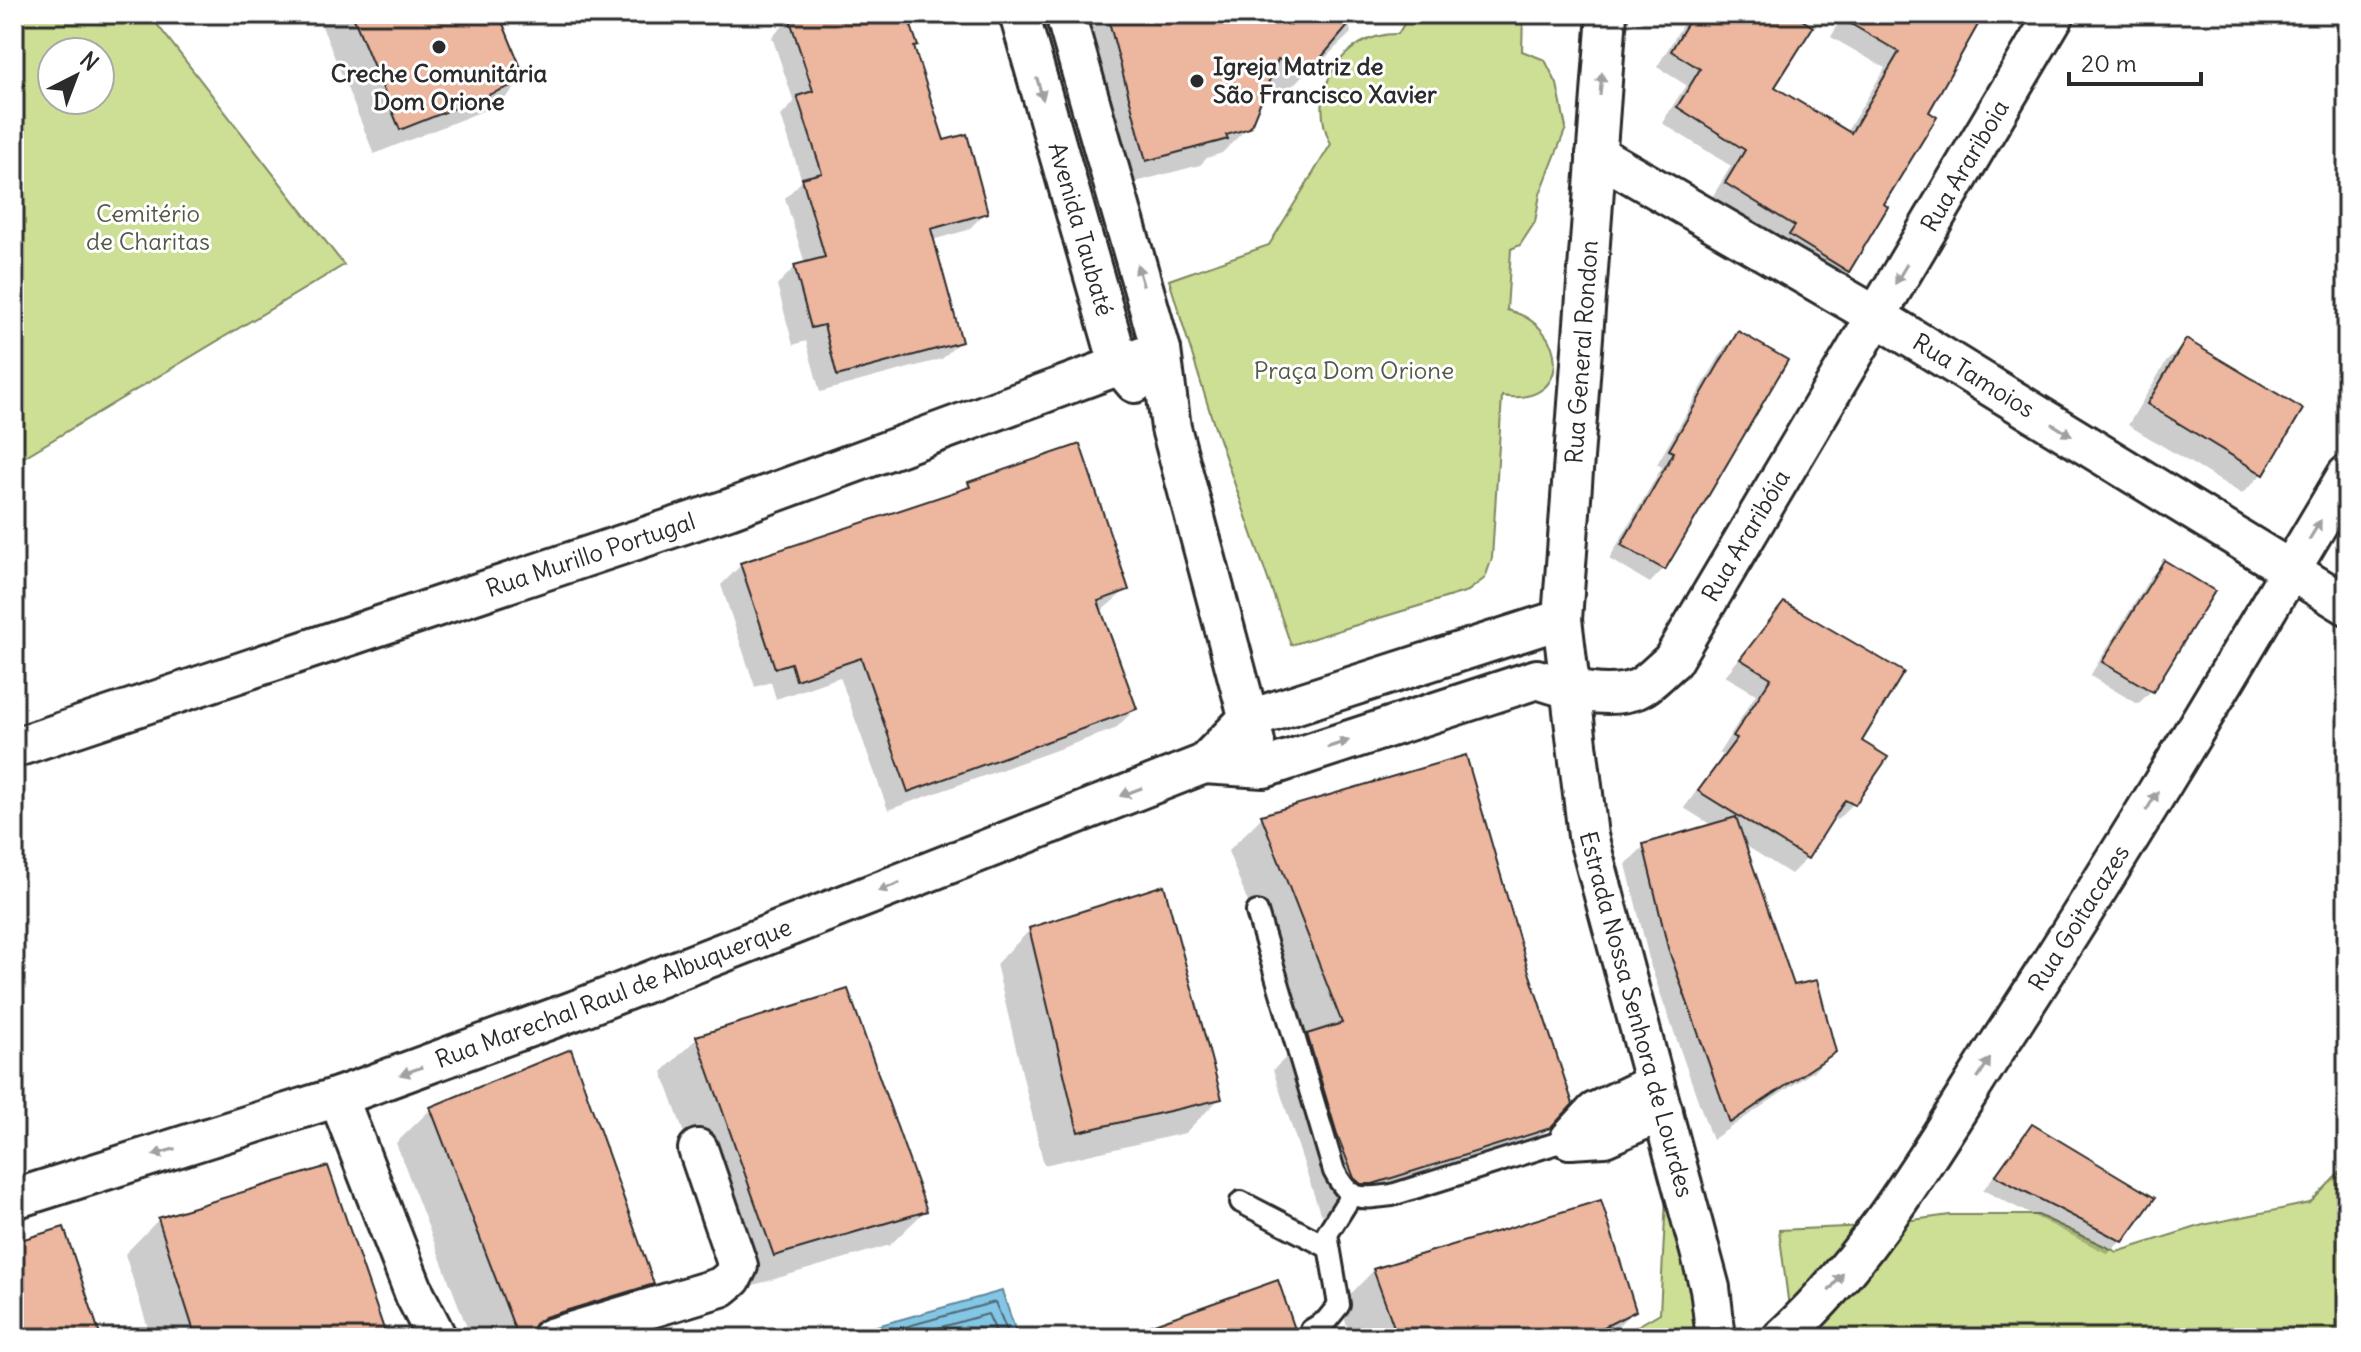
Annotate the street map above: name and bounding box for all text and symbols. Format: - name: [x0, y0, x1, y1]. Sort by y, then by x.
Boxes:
- north arrow: [36, 36, 116, 116]
- scale bar: [2069, 36, 2201, 86]
- marker: Creche Comunitária Dom Orione: [430, 38, 448, 56]
- text: N: [74, 46, 104, 77]
- text: 20 m: [2081, 48, 2137, 78]
- place label: Igreja Matriz de São Francisco Xavier: [1213, 51, 1437, 109]
- place label: Creche Comunitária Dom Orione: [331, 58, 547, 116]
- one-way arrow: [1595, 71, 1608, 96]
- marker: Igreja Matriz de São Francisco Xavier: [1188, 72, 1206, 90]
- one-way arrow: [1034, 77, 1047, 101]
- street label: Rua Arariboia: [1914, 94, 2015, 237]
- street label: Avenida Taubaté: [1042, 139, 1121, 319]
- park label: Cemitério de Charitas: [86, 198, 210, 256]
- street label: Rua General Rondon: [1558, 239, 1604, 465]
- one-way arrow: [1133, 262, 1146, 286]
- one-way arrow: [1894, 263, 1908, 285]
- street label: Rua Tamoios: [1908, 326, 2041, 424]
- park label: Praça Dom Orione: [1254, 355, 1454, 385]
- one-way arrow: [2051, 423, 2073, 437]
- street label: Rua Araribóia: [1694, 464, 1796, 607]
- street label: Rua Murillo Portugal: [482, 505, 699, 603]
- one-way arrow: [2308, 518, 2322, 541]
- one-way arrow: [1326, 738, 1350, 750]
- one-way arrow: [1119, 786, 1143, 799]
- one-way arrow: [2145, 790, 2159, 812]
- street label: Estrada Nossa Senhora de Lourdes: [1573, 828, 1701, 1200]
- street label: Rua Goitacazes: [2021, 839, 2135, 996]
- one-way arrow: [877, 881, 901, 894]
- street label: Rua Marechal Raul de Albuquerque: [431, 911, 796, 1074]
- one-way arrow: [1976, 1057, 1990, 1079]
- one-way arrow: [399, 1065, 423, 1077]
- one-way arrow: [152, 1146, 176, 1159]
- one-way arrow: [1827, 1272, 1844, 1292]

